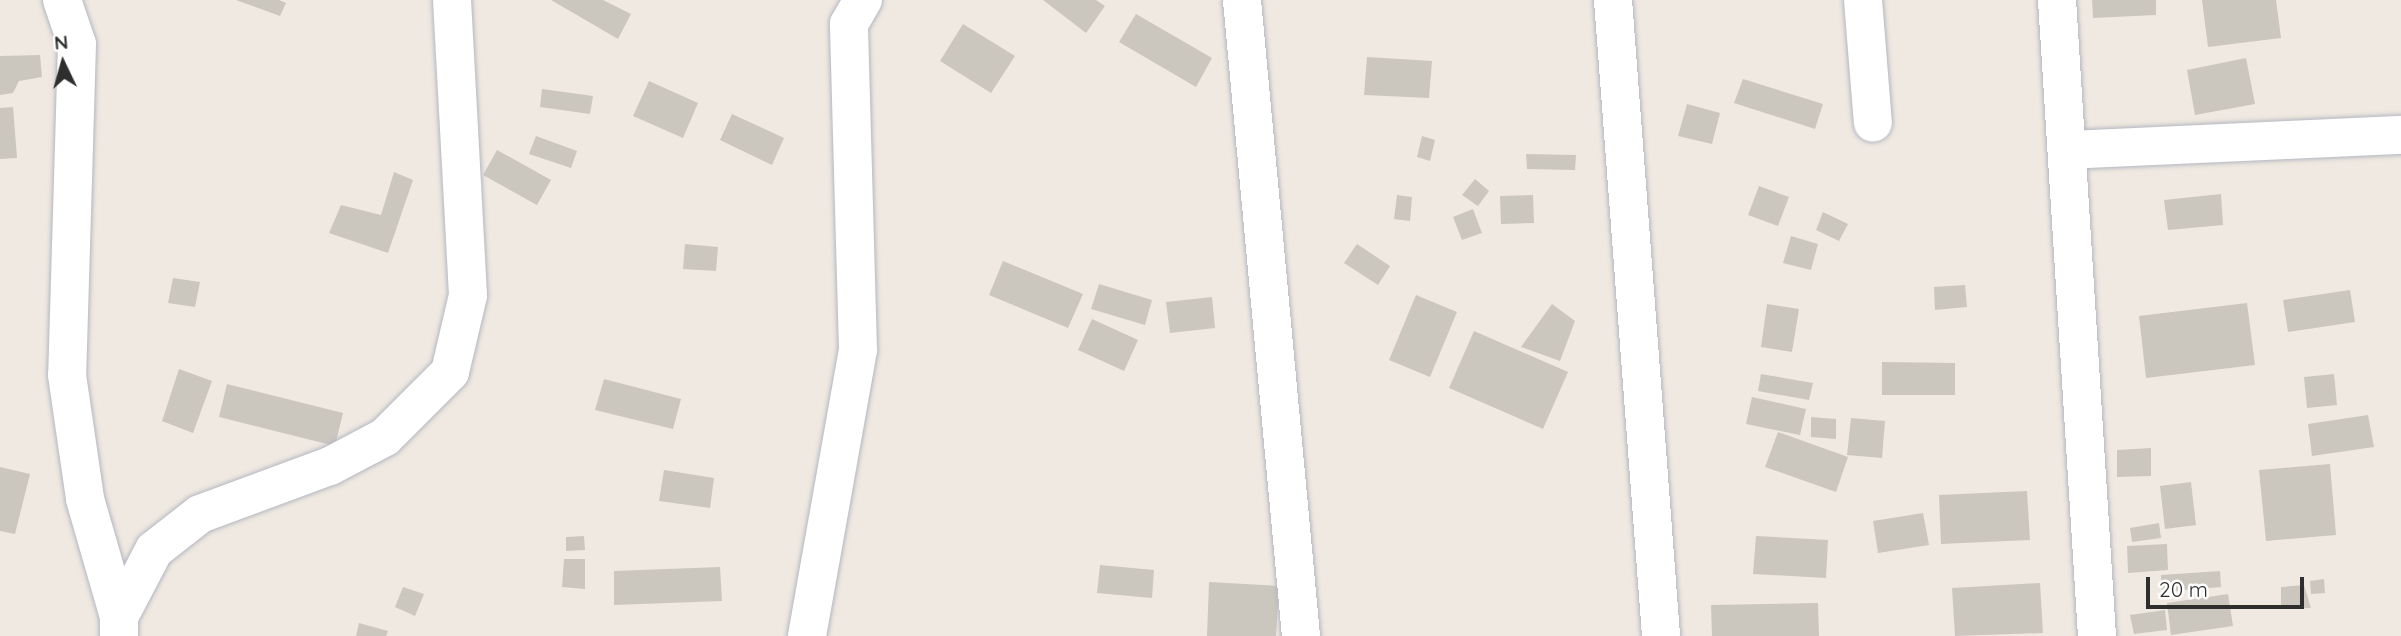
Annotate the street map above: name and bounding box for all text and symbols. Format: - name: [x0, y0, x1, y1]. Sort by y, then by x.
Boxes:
- north arrow: [28, 28, 98, 98]
- text: N: [53, 30, 69, 55]
- scale bar: [2149, 562, 2306, 606]
- text: 20 m: [2159, 576, 2208, 602]

